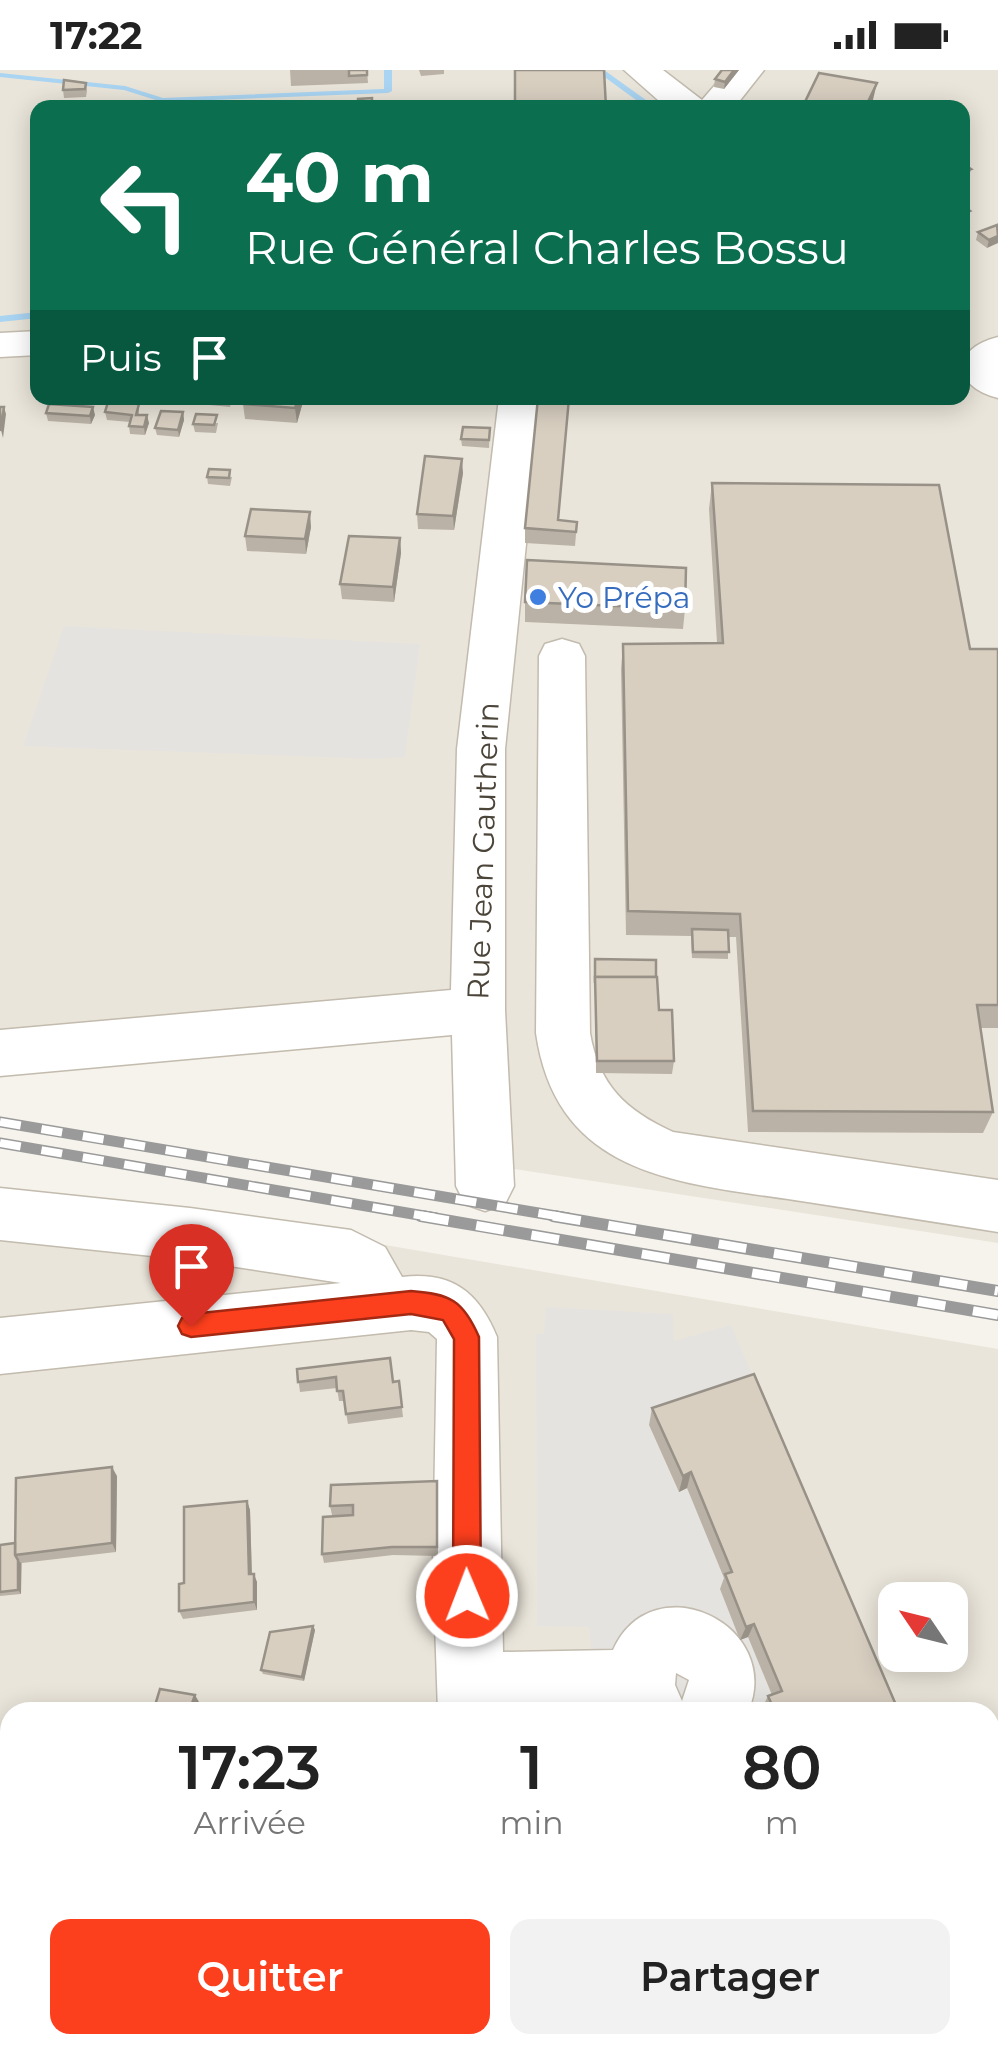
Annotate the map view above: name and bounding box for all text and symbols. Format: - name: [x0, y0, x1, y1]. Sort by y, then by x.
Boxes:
- text: 17:22: [50, 12, 143, 59]
- text: 40 m: [245, 134, 434, 220]
- icon: left: [80, 140, 210, 270]
- text: Rue Général Charles Bossu: [245, 220, 849, 275]
- icon: arrive: [182, 330, 237, 385]
- text: Puis: [80, 334, 162, 381]
- place label: Yo Prépa: [558, 579, 691, 616]
- marker: Yo Prépa: [527, 586, 549, 608]
- street label: Rue Jean Gautherin: [459, 701, 507, 1001]
- pin: [149, 1224, 234, 1327]
- icon: arrive: [164, 1239, 219, 1294]
- position arrow: [415, 1544, 519, 1648]
- north arrow: [878, 1582, 968, 1672]
- map controls: [878, 1582, 968, 1672]
- text: 17:23: [178, 1731, 321, 1804]
- text: 1: [520, 1731, 543, 1804]
- text: 80: [742, 1731, 822, 1804]
- text: Arrivée: [194, 1803, 306, 1842]
- text: min: [499, 1803, 564, 1842]
- text: m: [765, 1803, 799, 1842]
- button: Quitter: [50, 1919, 490, 2034]
- button: Partager: [510, 1919, 950, 2034]

